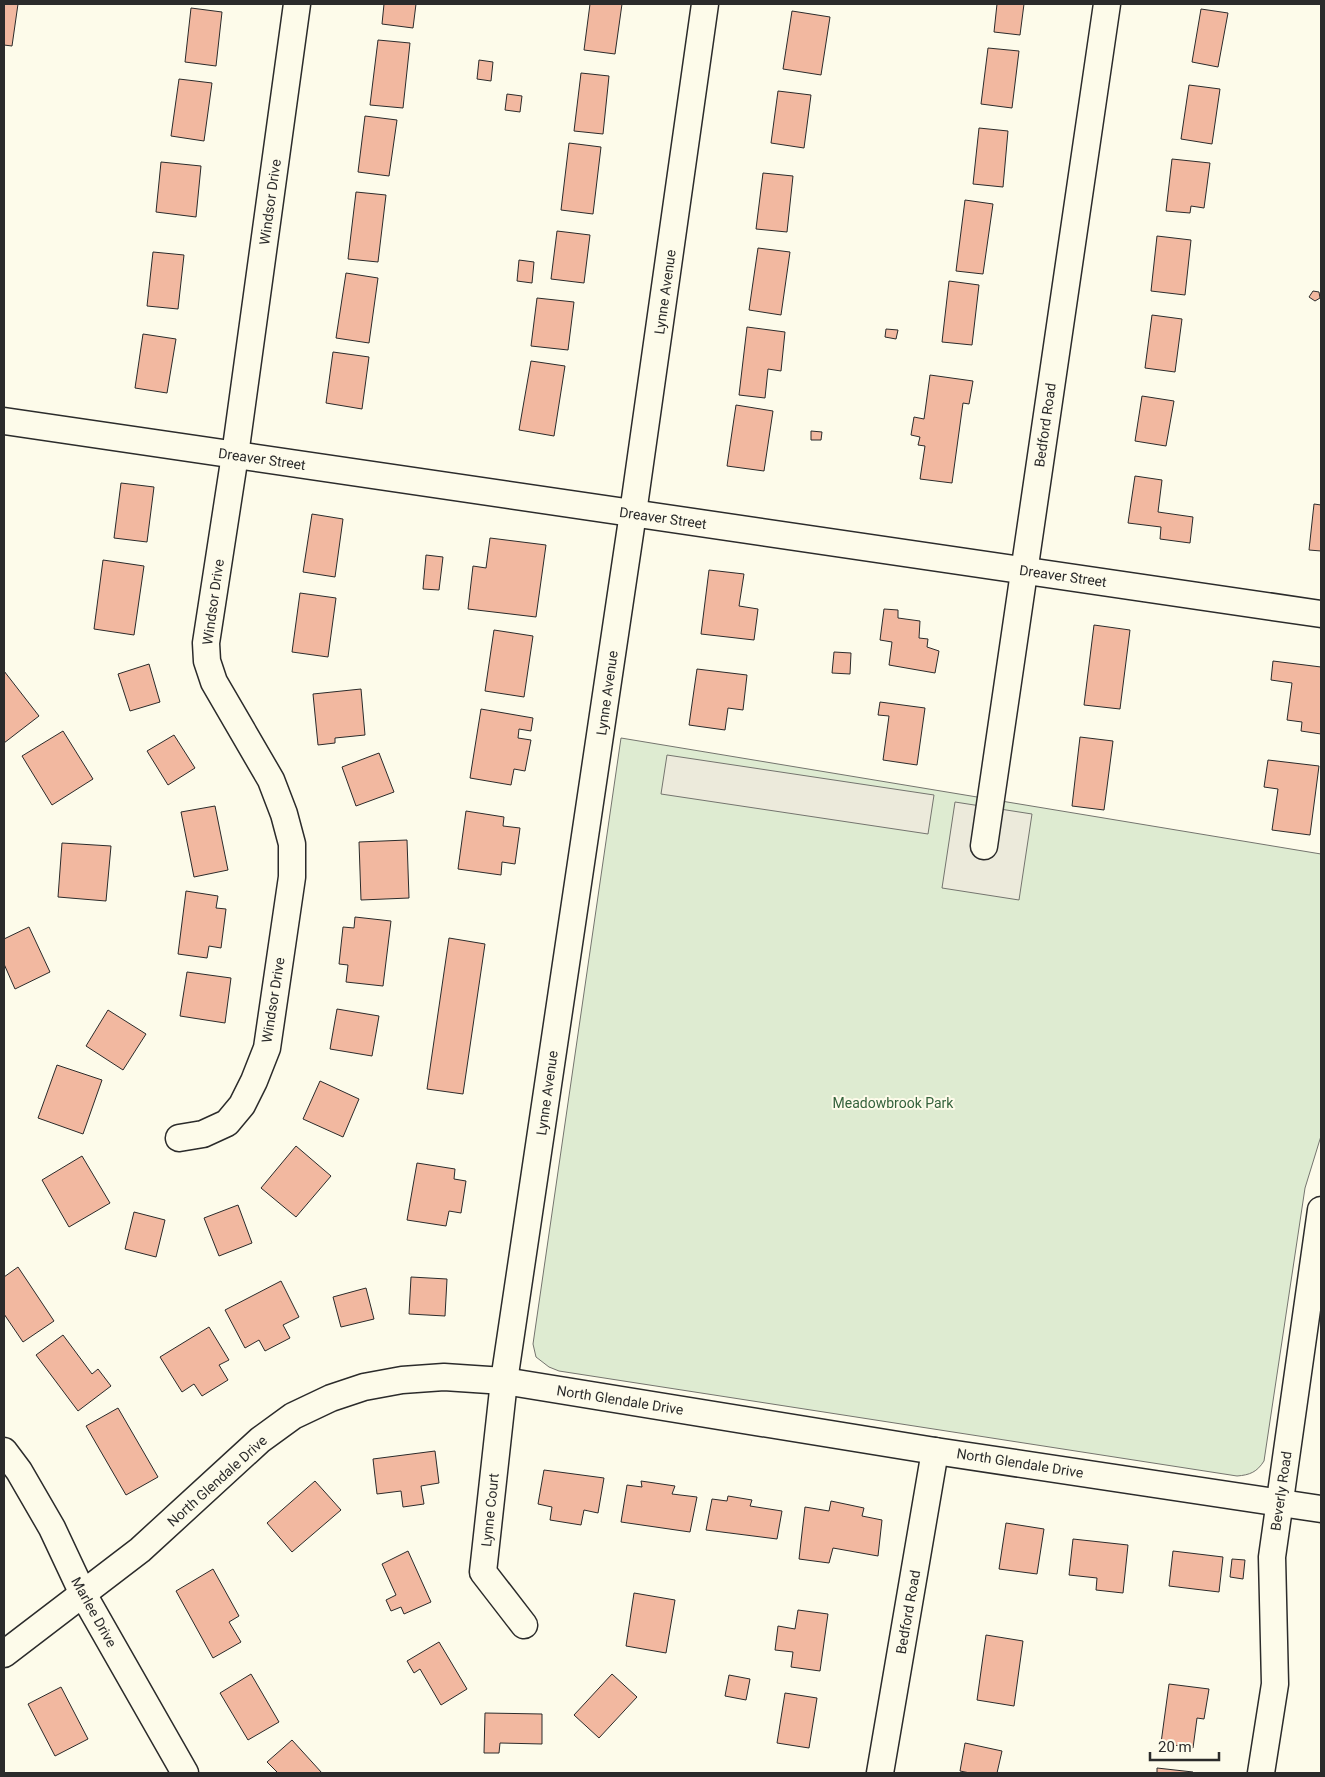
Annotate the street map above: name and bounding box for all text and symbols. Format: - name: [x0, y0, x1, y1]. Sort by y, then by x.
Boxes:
- street label: Windsor Drive: [256, 158, 284, 246]
- street label: Lynne Avenue: [651, 249, 679, 335]
- street label: Bedford Road: [1031, 382, 1059, 468]
- street label: Dreaver Street: [217, 445, 307, 473]
- street label: Dreaver Street: [618, 504, 708, 532]
- street label: Windsor Drive: [199, 558, 227, 646]
- street label: Dreaver Street: [1018, 562, 1108, 590]
- street label: Lynne Avenue: [593, 650, 621, 736]
- street label: Windsor Drive: [258, 956, 288, 1044]
- street label: Lynne Avenue: [533, 1050, 561, 1136]
- park label: Meadowbrook Park: [833, 1095, 954, 1111]
- street label: North Glendale Drive: [555, 1382, 685, 1418]
- street label: North Glendale Drive: [164, 1432, 270, 1530]
- street label: North Glendale Drive: [955, 1445, 1085, 1481]
- street label: Beverly Road: [1267, 1450, 1295, 1532]
- street label: Lynne Court: [478, 1472, 502, 1548]
- street label: Bedford Road: [893, 1569, 923, 1655]
- street label: Marlee Drive: [68, 1574, 120, 1650]
- scale bar: [1150, 1730, 1219, 1762]
- text: 20 m: [1158, 1738, 1192, 1756]

